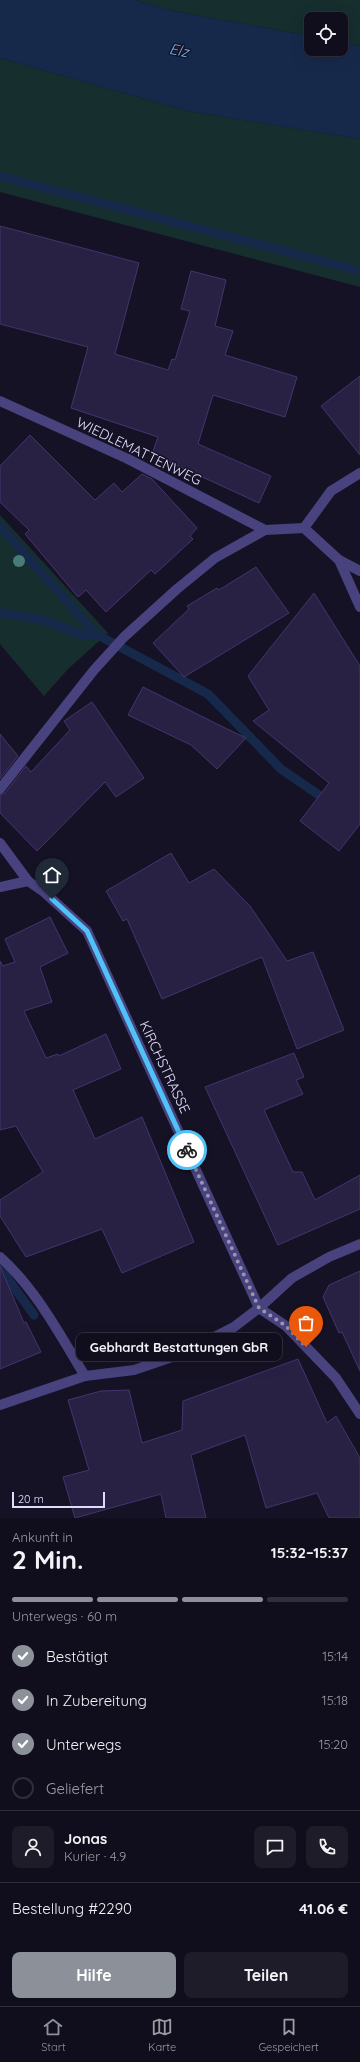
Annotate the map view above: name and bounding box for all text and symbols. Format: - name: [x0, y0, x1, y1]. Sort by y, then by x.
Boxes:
- map controls: [304, 12, 348, 56]
- button: locate: [304, 12, 348, 56]
- water label: Elz: [168, 39, 192, 62]
- street label: WIEDLEMATTENWEG: [73, 413, 205, 489]
- pin: [35, 858, 69, 899]
- icon: home: [41, 864, 63, 886]
- street label: KIRCHSTRASSE: [136, 1018, 194, 1116]
- courier: [167, 1130, 207, 1170]
- icon: bike: [176, 1139, 198, 1161]
- pin: [289, 1306, 323, 1347]
- icon: bag: [295, 1312, 317, 1334]
- callout: Gebhardt Bestattungen GbR: [76, 1333, 282, 1361]
- text: Gebhardt Bestattungen GbR: [90, 1339, 268, 1355]
- scale bar: [12, 1490, 105, 1509]
- text: 20 m: [18, 1492, 44, 1506]
- text: Ankunft in: [12, 1529, 73, 1545]
- text: 2 Min.: [12, 1543, 83, 1576]
- text: 15:32–15:37: [271, 1543, 348, 1562]
- text: Unterwegs · 60 m: [12, 1608, 117, 1624]
- icon: check: [12, 1645, 34, 1667]
- text: Bestätigt: [46, 1647, 108, 1666]
- text: 15:14: [322, 1648, 348, 1664]
- icon: check: [12, 1689, 34, 1711]
- text: In Zubereitung: [46, 1691, 147, 1710]
- text: 15:18: [322, 1692, 348, 1708]
- icon: check: [12, 1733, 34, 1755]
- text: Unterwegs: [46, 1735, 121, 1754]
- text: 15:20: [319, 1736, 348, 1752]
- text: Geliefert: [46, 1779, 104, 1798]
- button: person: [12, 1826, 54, 1868]
- button: chat: [254, 1826, 296, 1868]
- button: phone: [306, 1826, 348, 1868]
- text: Jonas: [64, 1829, 107, 1848]
- text: Kurier · 4.9: [64, 1848, 126, 1864]
- text: Bestellung #2290: [12, 1899, 132, 1918]
- text: 41.06 €: [299, 1899, 348, 1918]
- button: Hilfe: [12, 1952, 176, 1998]
- button: Teilen: [184, 1952, 348, 1998]
- tab: Start: [41, 2016, 66, 2054]
- tab: Karte: [148, 2016, 176, 2054]
- tab: Gespeichert: [258, 2016, 319, 2054]

